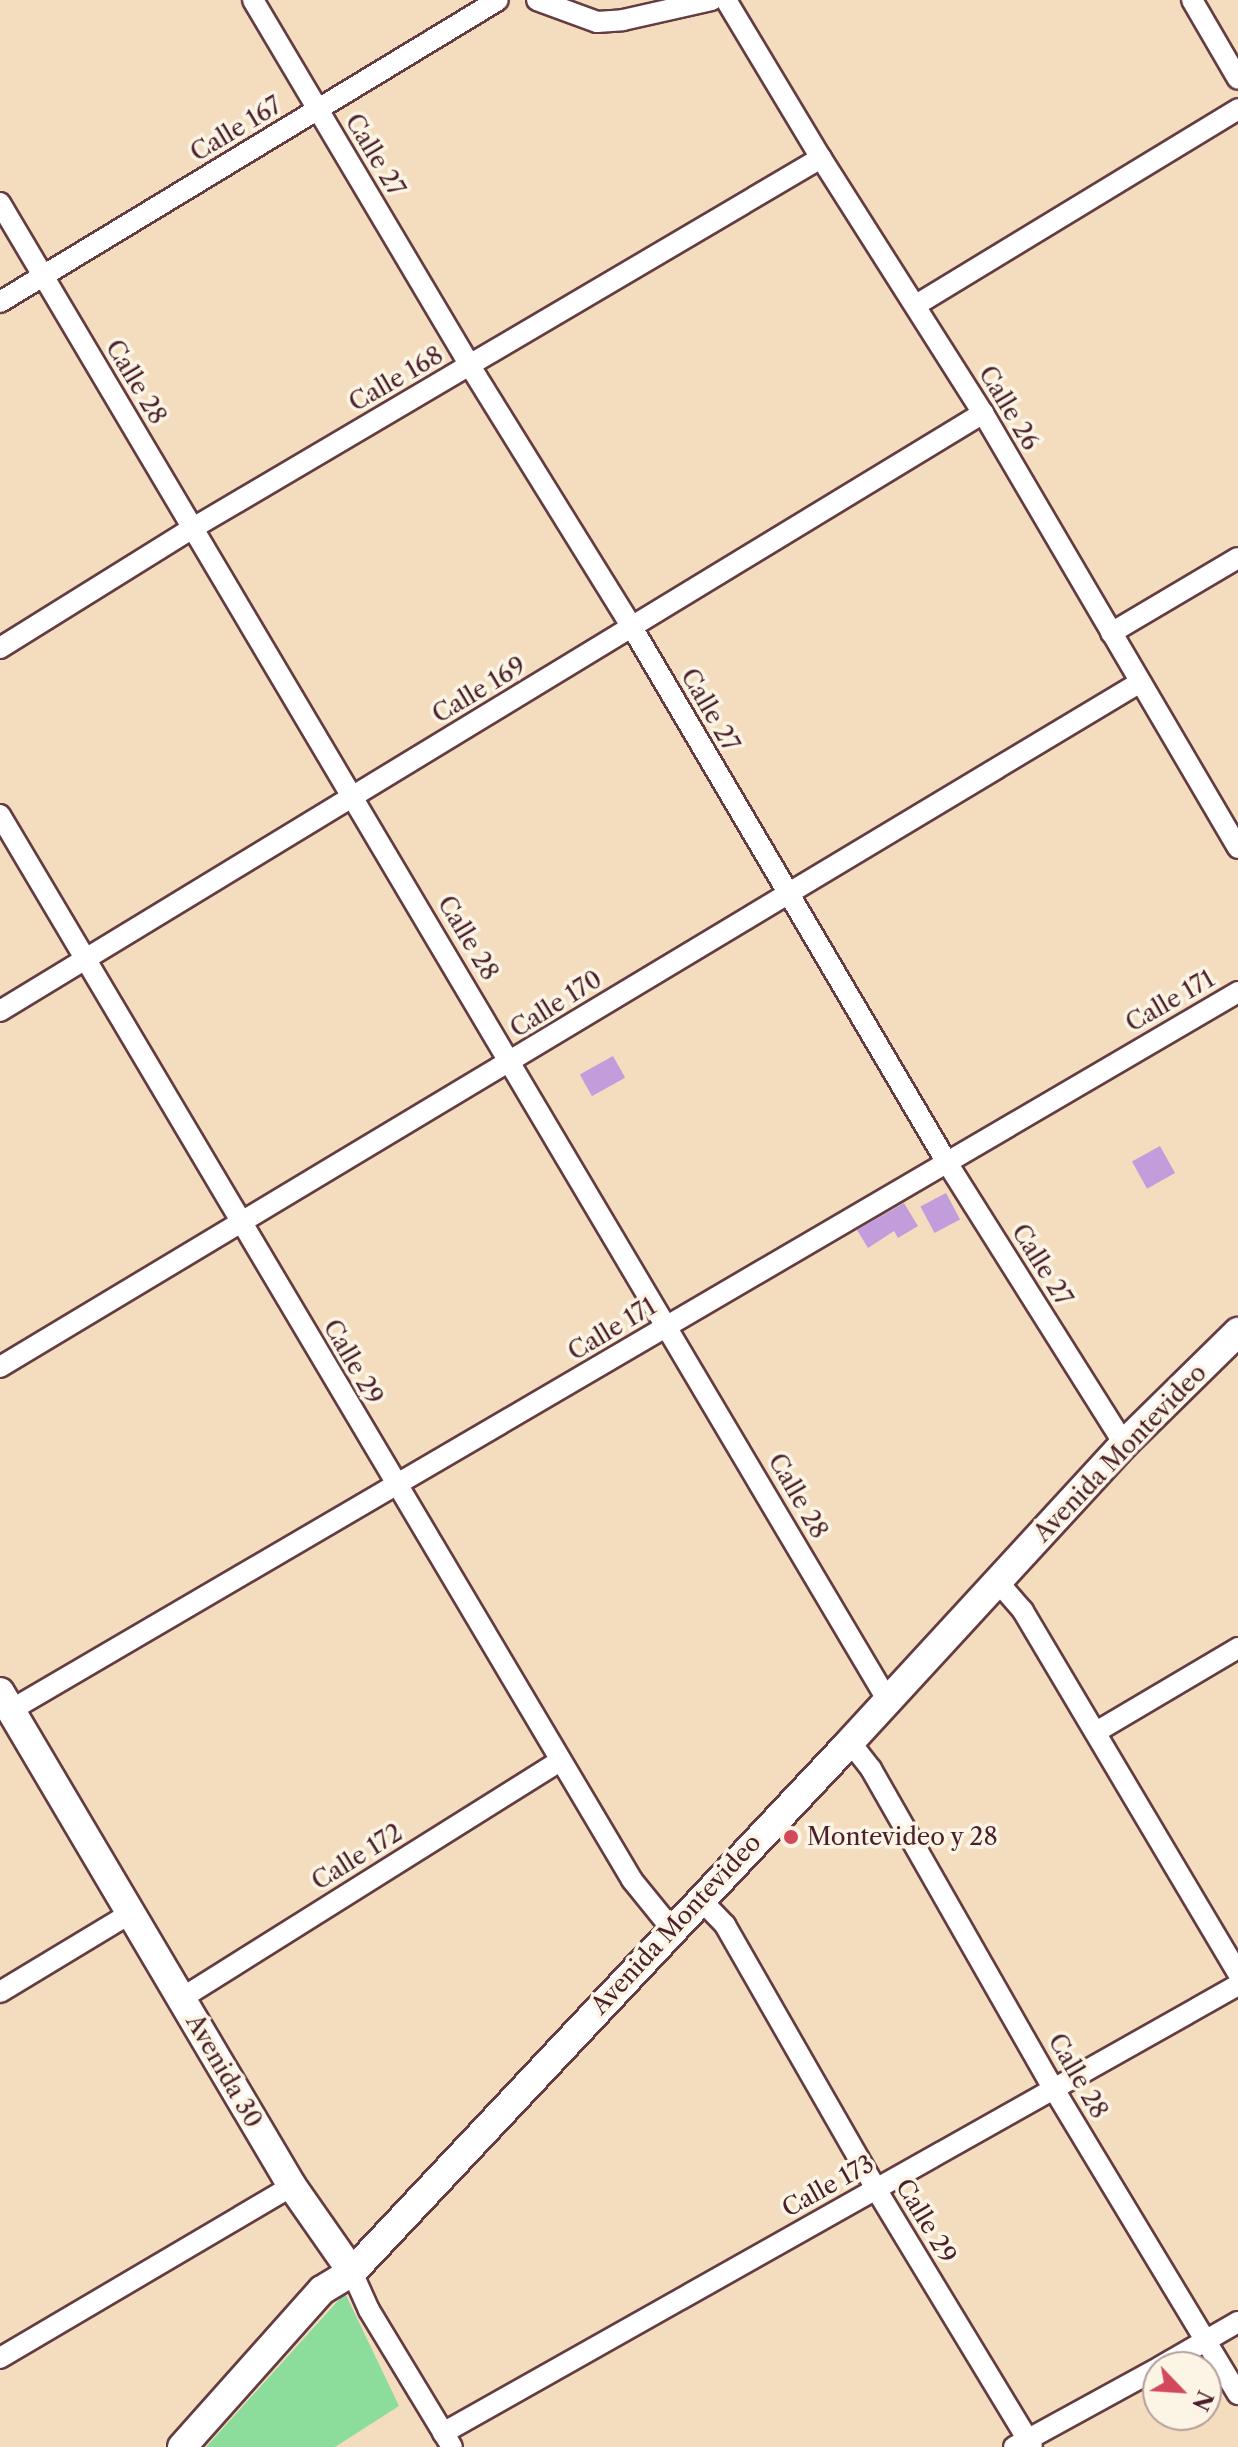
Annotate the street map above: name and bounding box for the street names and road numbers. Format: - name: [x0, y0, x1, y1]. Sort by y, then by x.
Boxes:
- street label: Calle 167: [185, 91, 287, 167]
- street label: Calle 27: [339, 109, 411, 201]
- street label: Calle 28: [100, 335, 172, 429]
- street label: Calle 168: [344, 341, 448, 417]
- street label: Calle 26: [973, 361, 1045, 455]
- street label: Calle 169: [427, 651, 531, 729]
- street label: Calle 27: [675, 663, 745, 757]
- street label: Calle 28: [432, 891, 504, 985]
- street label: Calle 171: [1121, 964, 1219, 1038]
- street label: Calle 170: [505, 965, 607, 1043]
- street label: Calle 27: [1006, 1219, 1078, 1311]
- street label: Calle 171: [563, 1292, 661, 1366]
- street label: Calle 29: [317, 1314, 389, 1410]
- street label: Avenida Montevideo: [1028, 1358, 1212, 1548]
- street label: Calle 28: [762, 1448, 834, 1544]
- street label: Calle 172: [307, 1818, 407, 1896]
- street label: Avenida Montevideo: [585, 1828, 767, 2020]
- street label: Avenida 30: [180, 2009, 268, 2133]
- street label: Calle 28: [1042, 2028, 1114, 2124]
- street label: Calle 173: [777, 2149, 879, 2223]
- street label: Calle 29: [890, 2174, 962, 2268]

